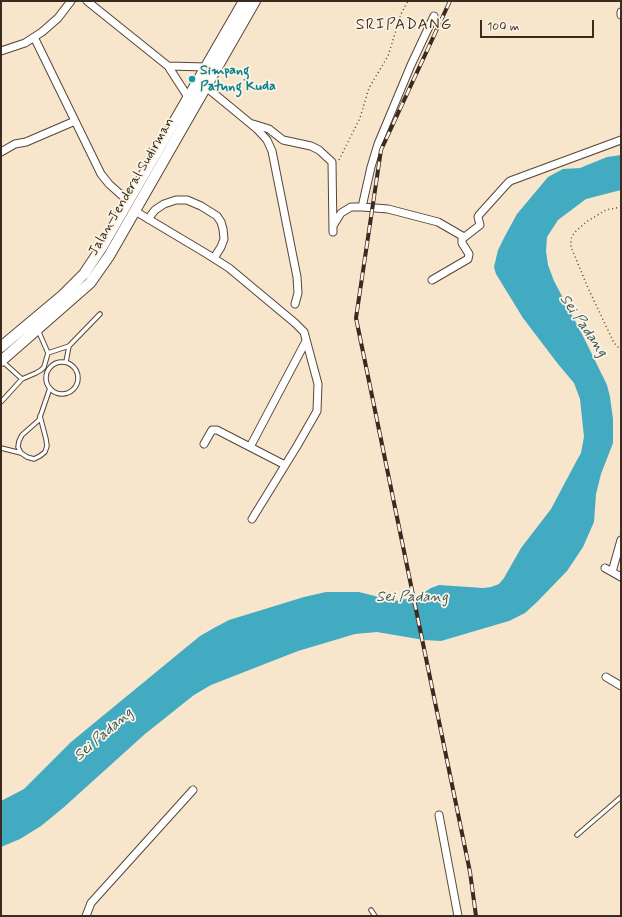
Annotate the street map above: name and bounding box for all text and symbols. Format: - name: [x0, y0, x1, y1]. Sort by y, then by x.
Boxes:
- scale bar: [482, 12, 596, 38]
- district label: SRIPADANG: [356, 16, 452, 36]
- text: 100 m: [487, 19, 519, 35]
- place label: Simpang Patung Kuda: [200, 63, 276, 96]
- marker: Simpang Patung Kuda: [187, 74, 197, 84]
- street label: Jalan Jenderal Sudirman: [86, 115, 178, 259]
- water label: Sei Padang: [555, 291, 611, 361]
- water label: Sei Padang: [376, 589, 448, 607]
- water label: Sei Padang: [71, 705, 137, 765]

